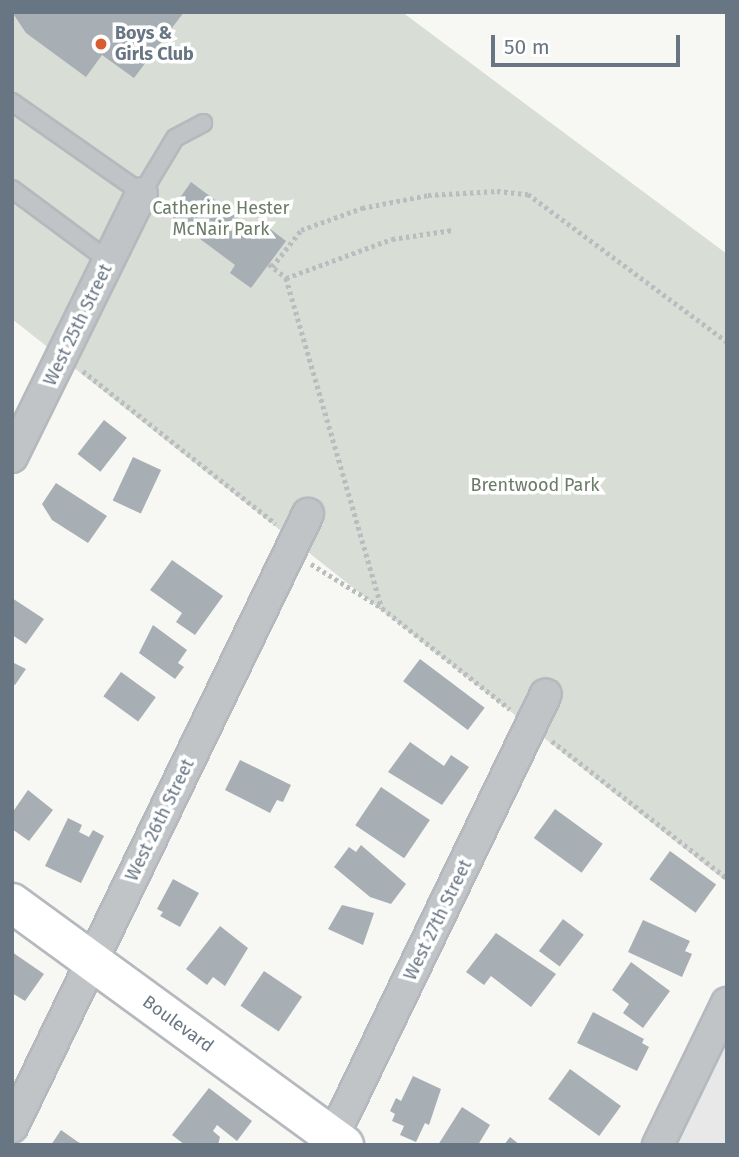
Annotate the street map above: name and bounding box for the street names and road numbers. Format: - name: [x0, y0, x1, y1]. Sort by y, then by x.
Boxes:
- street label: West 25th Street: [39, 261, 117, 389]
- street label: West 26th Street: [121, 755, 199, 885]
- street label: West 27th Street: [399, 856, 477, 984]
- street label: Boulevard: [138, 991, 218, 1057]

